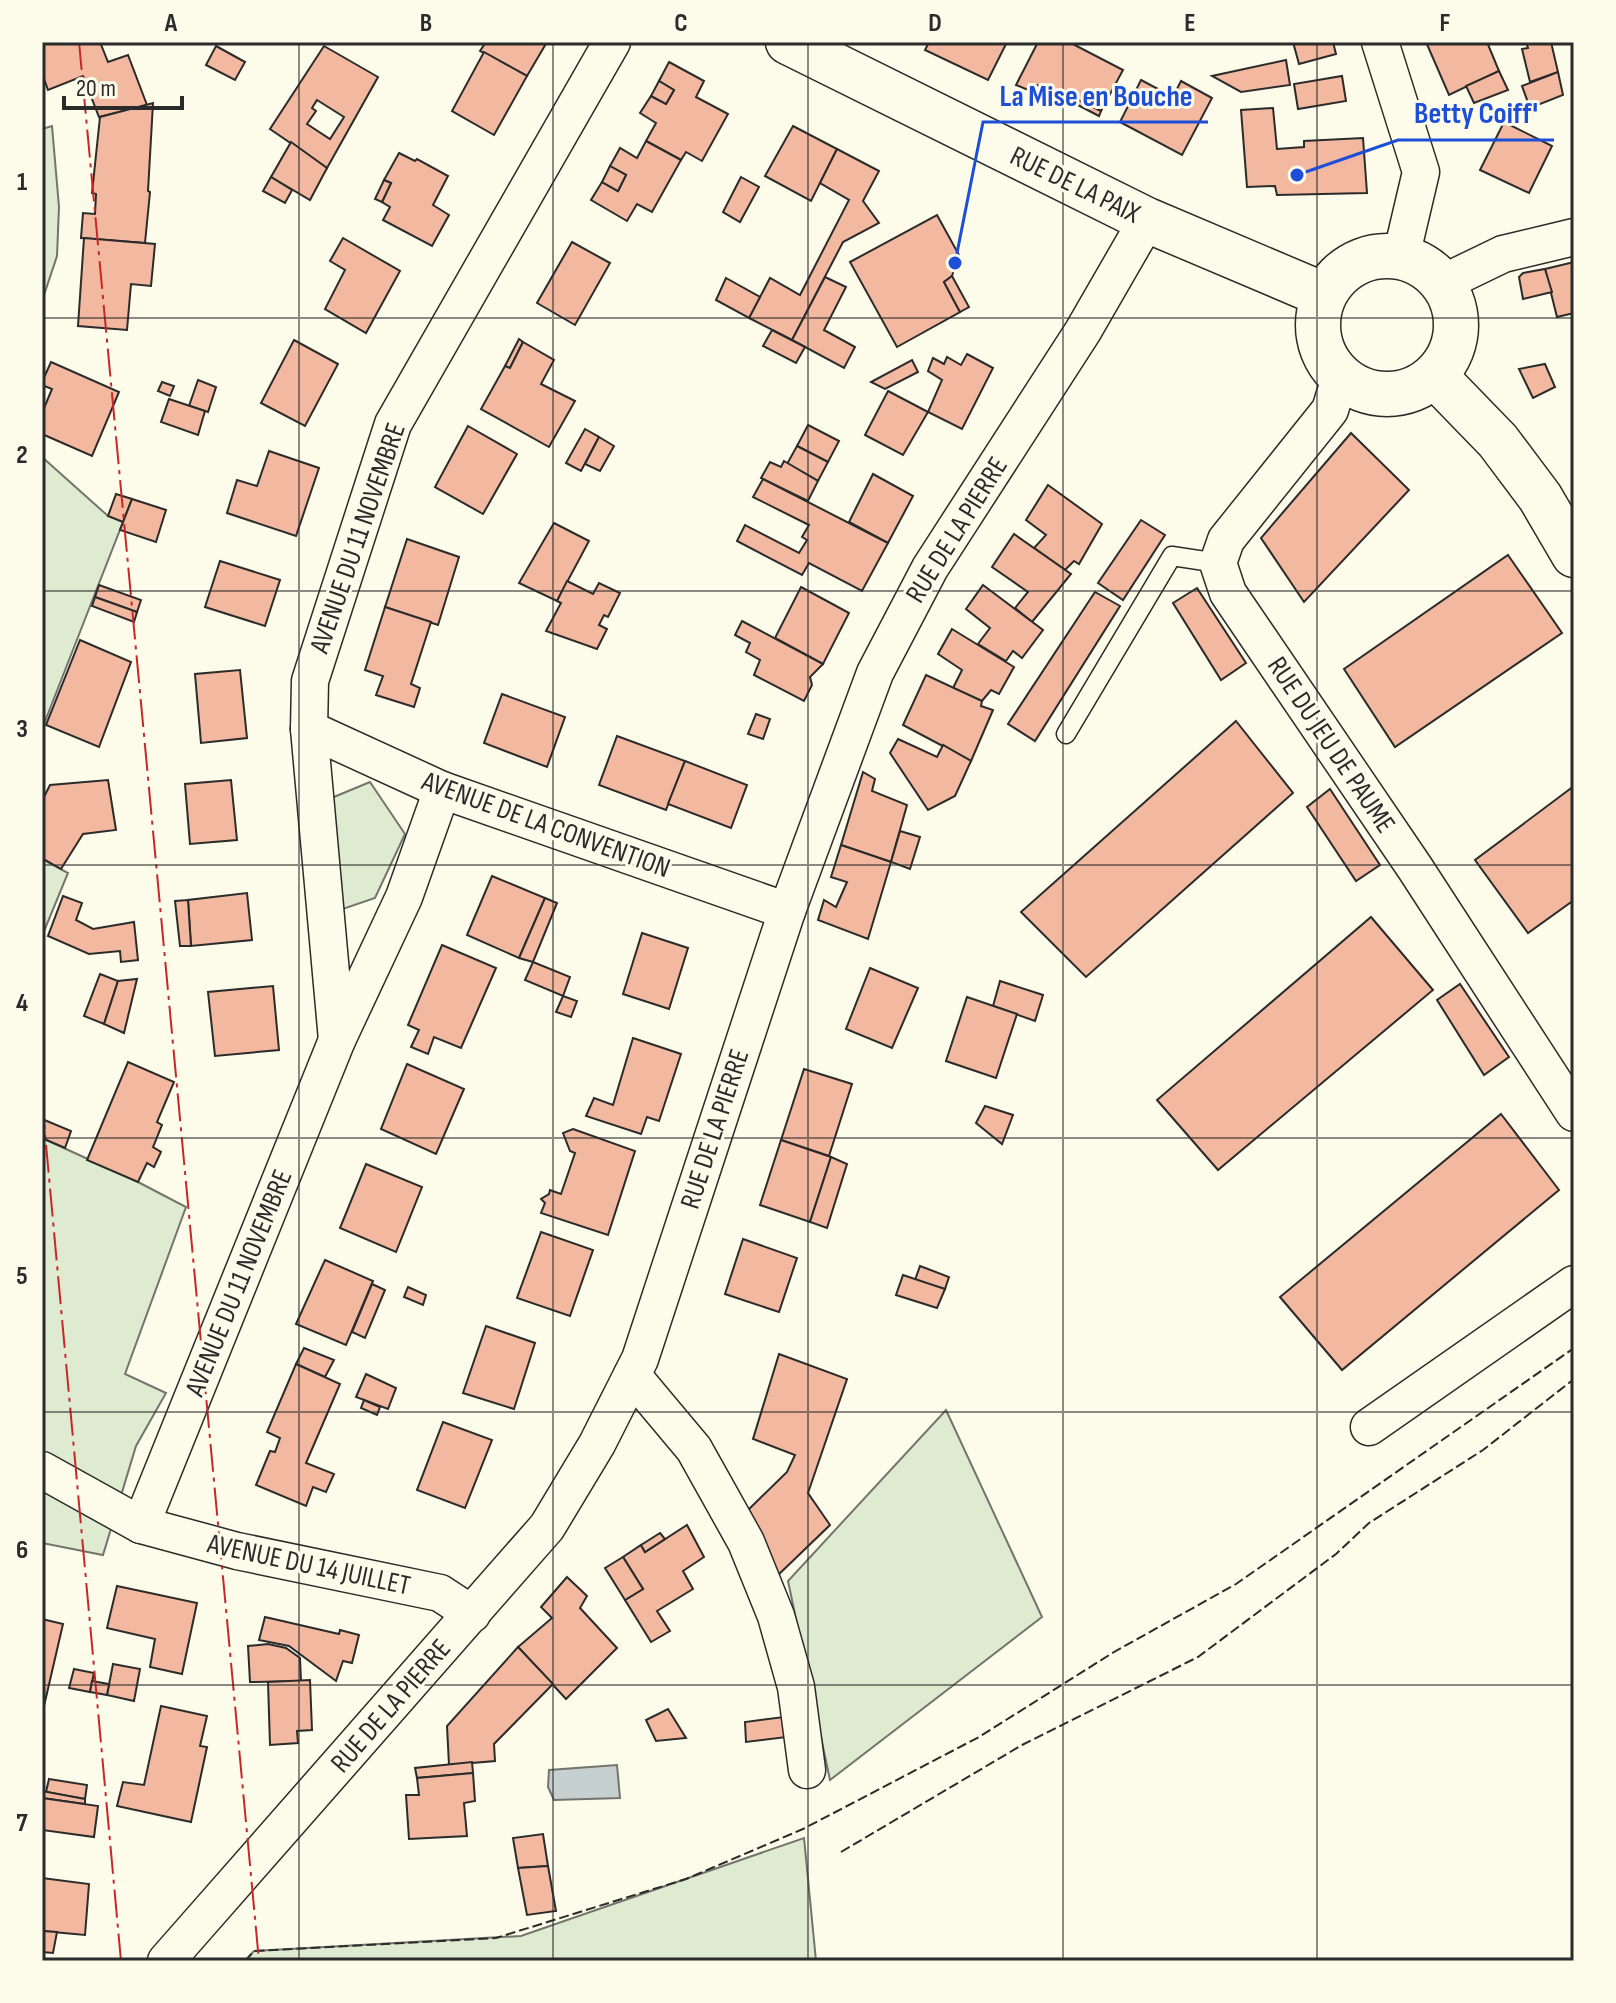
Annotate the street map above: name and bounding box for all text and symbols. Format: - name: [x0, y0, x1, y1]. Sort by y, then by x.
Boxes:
- text: A: [164, 8, 178, 39]
- text: B: [420, 8, 432, 39]
- text: C: [674, 8, 688, 39]
- text: D: [928, 8, 942, 39]
- text: E: [1184, 8, 1196, 39]
- text: F: [1440, 8, 1451, 39]
- scale bar: [64, 60, 182, 110]
- callout: La Mise en Bouche: [983, 68, 1208, 122]
- text: 20 m: [76, 74, 116, 103]
- text: La Mise en Bouche: [999, 79, 1193, 115]
- callout: Betty Coiff': [1398, 86, 1554, 140]
- text: Betty Coiff': [1414, 96, 1538, 132]
- street label: RUE DE LA PAIX: [1005, 139, 1145, 231]
- text: 1: [17, 167, 27, 198]
- street label: AVENUE DU 11 NOVEMBRE: [303, 419, 413, 658]
- text: 2: [16, 440, 28, 471]
- street label: RUE DE LA PIERRE: [899, 451, 1015, 609]
- street label: RUE DU JEU DE PAUME: [1260, 651, 1402, 839]
- text: 3: [16, 714, 28, 745]
- street label: AVENUE DE LA CONVENTION: [417, 764, 674, 885]
- text: 4: [16, 988, 28, 1019]
- street label: RUE DE LA PIERRE: [674, 1045, 756, 1213]
- street label: AVENUE DU 11 NOVEMBRE: [178, 1165, 299, 1402]
- text: 5: [16, 1261, 28, 1292]
- street label: AVENUE DU 14 JUILLET: [204, 1527, 413, 1603]
- text: 6: [16, 1535, 28, 1566]
- street label: RUE DE LA PIERRE: [324, 1633, 458, 1779]
- text: 7: [16, 1808, 28, 1839]

